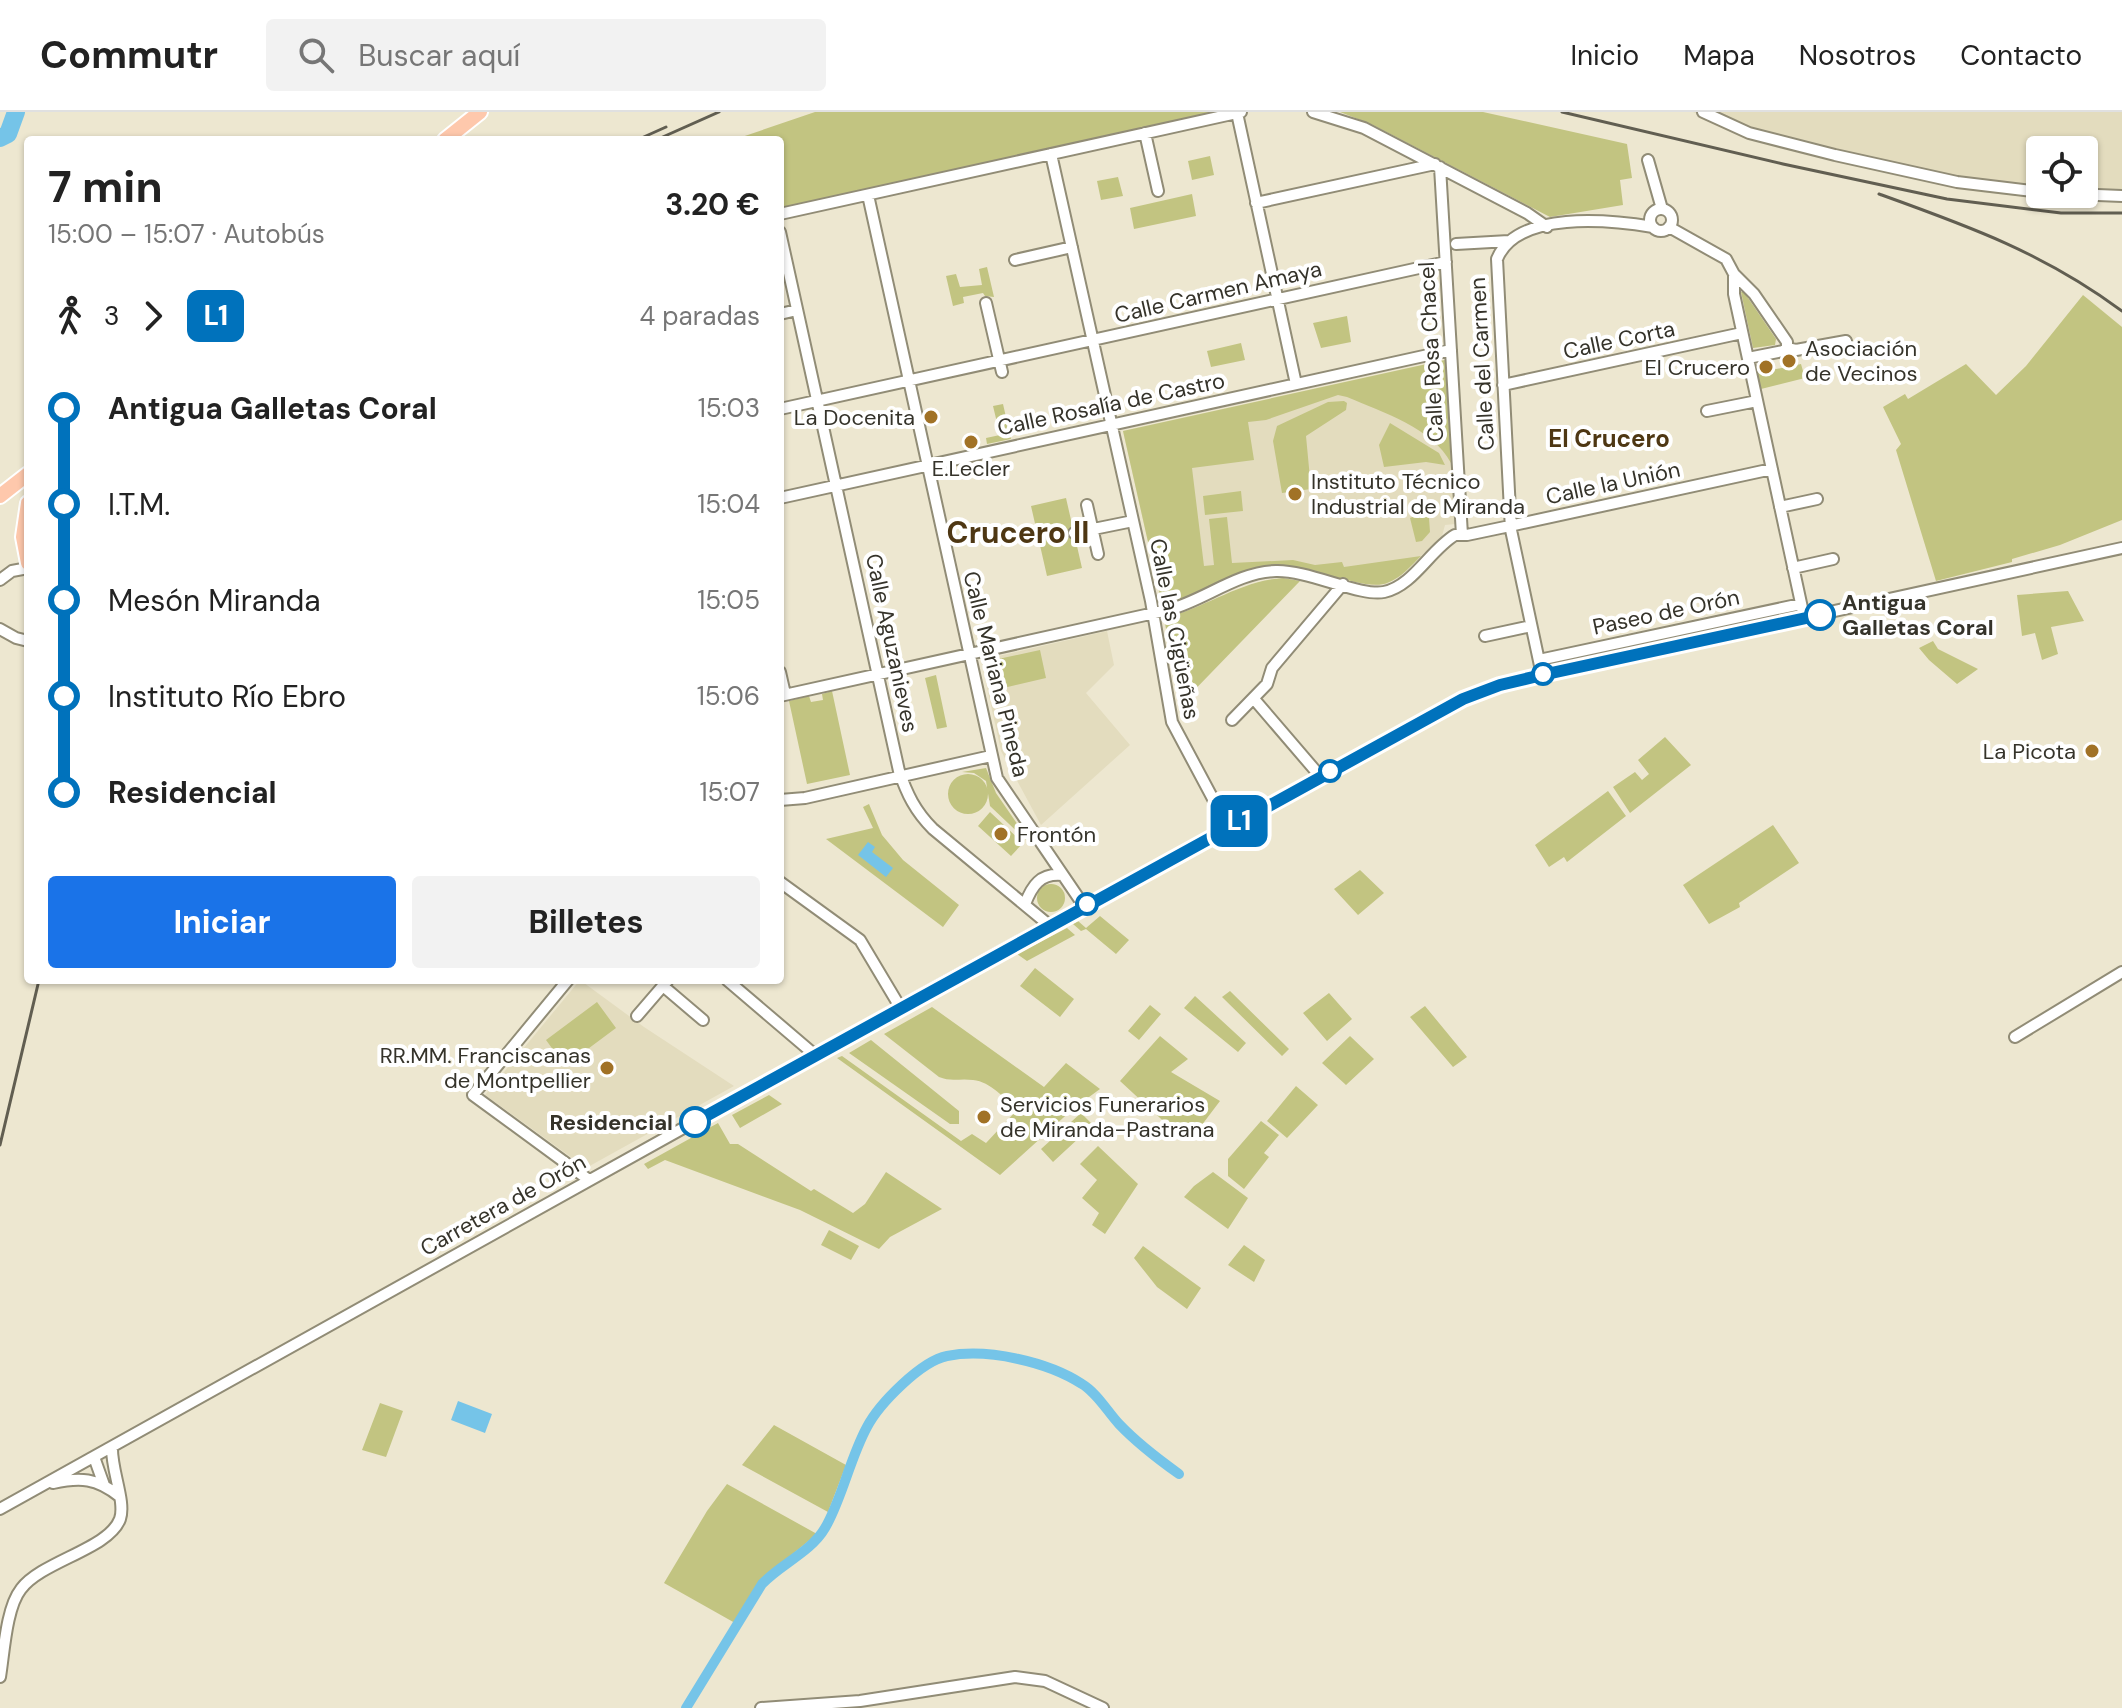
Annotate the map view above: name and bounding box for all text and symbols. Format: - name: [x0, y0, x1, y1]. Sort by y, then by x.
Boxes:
- search box: [266, 19, 826, 91]
- text: Commutr: [40, 30, 218, 80]
- icon: search: [294, 33, 338, 77]
- text: Buscar aquí: [358, 36, 520, 75]
- text: Inicio: [1570, 37, 1639, 74]
- text: Mapa: [1683, 37, 1755, 74]
- text: Nosotros: [1799, 37, 1916, 74]
- text: Contacto: [1960, 37, 2082, 74]
- map controls: [2026, 136, 2098, 208]
- button: locate: [2026, 136, 2098, 208]
- text: 7 min: [48, 158, 163, 216]
- text: 3.20 €: [665, 185, 760, 224]
- text: 15:00 – 15:07 · Autobús: [48, 217, 325, 251]
- street label: Calle Carmen Amaya: [1112, 254, 1324, 330]
- street label: Calle Rosa Chacel: [1412, 261, 1450, 443]
- street label: Calle del Carmen: [1463, 277, 1501, 451]
- icon: walk: [48, 294, 92, 338]
- icon: forward: [131, 294, 175, 338]
- text: L1: [203, 297, 228, 334]
- text: 3: [104, 299, 119, 333]
- text: 4 paradas: [640, 299, 760, 333]
- street label: Calle Corta: [1560, 314, 1678, 366]
- place label: Asociación de Vecinos: [1805, 334, 1918, 388]
- marker: Asociación de Vecinos: [1780, 352, 1798, 370]
- place label: El Crucero: [1644, 353, 1750, 382]
- marker: El Crucero: [1757, 358, 1775, 376]
- street label: Calle Rosalía de Castro: [995, 366, 1227, 442]
- text: Antigua Galletas Coral: [108, 389, 437, 428]
- text: 15:03: [698, 391, 760, 425]
- place label: La Docenita: [794, 403, 915, 432]
- marker: La Docenita: [922, 408, 940, 426]
- district label: El Crucero: [1548, 423, 1670, 454]
- marker: E.Lecler: [962, 433, 980, 451]
- place label: E.Lecler: [932, 454, 1010, 483]
- street label: Calle la Unión: [1543, 455, 1683, 511]
- place label: Instituto Técnico Industrial de Miranda: [1311, 467, 1525, 521]
- text: I.T.M.: [108, 485, 170, 524]
- marker: Instituto Técnico Industrial de Miranda: [1286, 485, 1304, 503]
- text: 15:04: [697, 487, 760, 521]
- district label: Crucero II: [947, 513, 1089, 552]
- street label: Calle las Cigüeñas: [1143, 536, 1207, 722]
- street label: Calle Aguzanieves: [859, 551, 925, 735]
- street label: Calle Mariana Pineda: [956, 568, 1036, 780]
- text: Mesón Miranda: [108, 581, 321, 620]
- street label: Paseo de Orón: [1590, 582, 1742, 642]
- text: 15:05: [697, 583, 760, 617]
- place label: Antigua Galletas Coral: [1842, 588, 1994, 642]
- marker: Antigua Galletas Coral: [1805, 600, 1835, 630]
- unlabelled marker: [1532, 663, 1554, 685]
- text: Instituto Río Ebro: [108, 677, 346, 716]
- text: 15:06: [697, 679, 760, 713]
- place label: La Picota: [1983, 737, 2076, 766]
- marker: La Picota: [2083, 742, 2101, 760]
- unlabelled marker: [1319, 760, 1341, 782]
- text: Residencial: [108, 773, 277, 812]
- text: 15:07: [699, 775, 760, 809]
- line badge: L1: [1203, 795, 1275, 847]
- text: L1: [1227, 802, 1251, 839]
- place label: Frontón: [1017, 820, 1096, 849]
- marker: Frontón: [992, 825, 1010, 843]
- button: Iniciar: [48, 876, 396, 968]
- button: Billetes: [412, 876, 760, 968]
- unlabelled marker: [1076, 893, 1098, 915]
- place label: RR.MM. Franciscanas de Montpellier: [380, 1041, 591, 1095]
- marker: RR.MM. Franciscanas de Montpellier: [598, 1059, 616, 1077]
- place label: Servicios Funerarios de Miranda-Pastrana: [1000, 1090, 1214, 1144]
- marker: Residencial: [680, 1107, 710, 1137]
- place label: Residencial: [549, 1108, 673, 1137]
- marker: Servicios Funerarios de Miranda-Pastrana: [975, 1108, 993, 1126]
- street label: Carretera de Orón: [415, 1147, 591, 1263]

